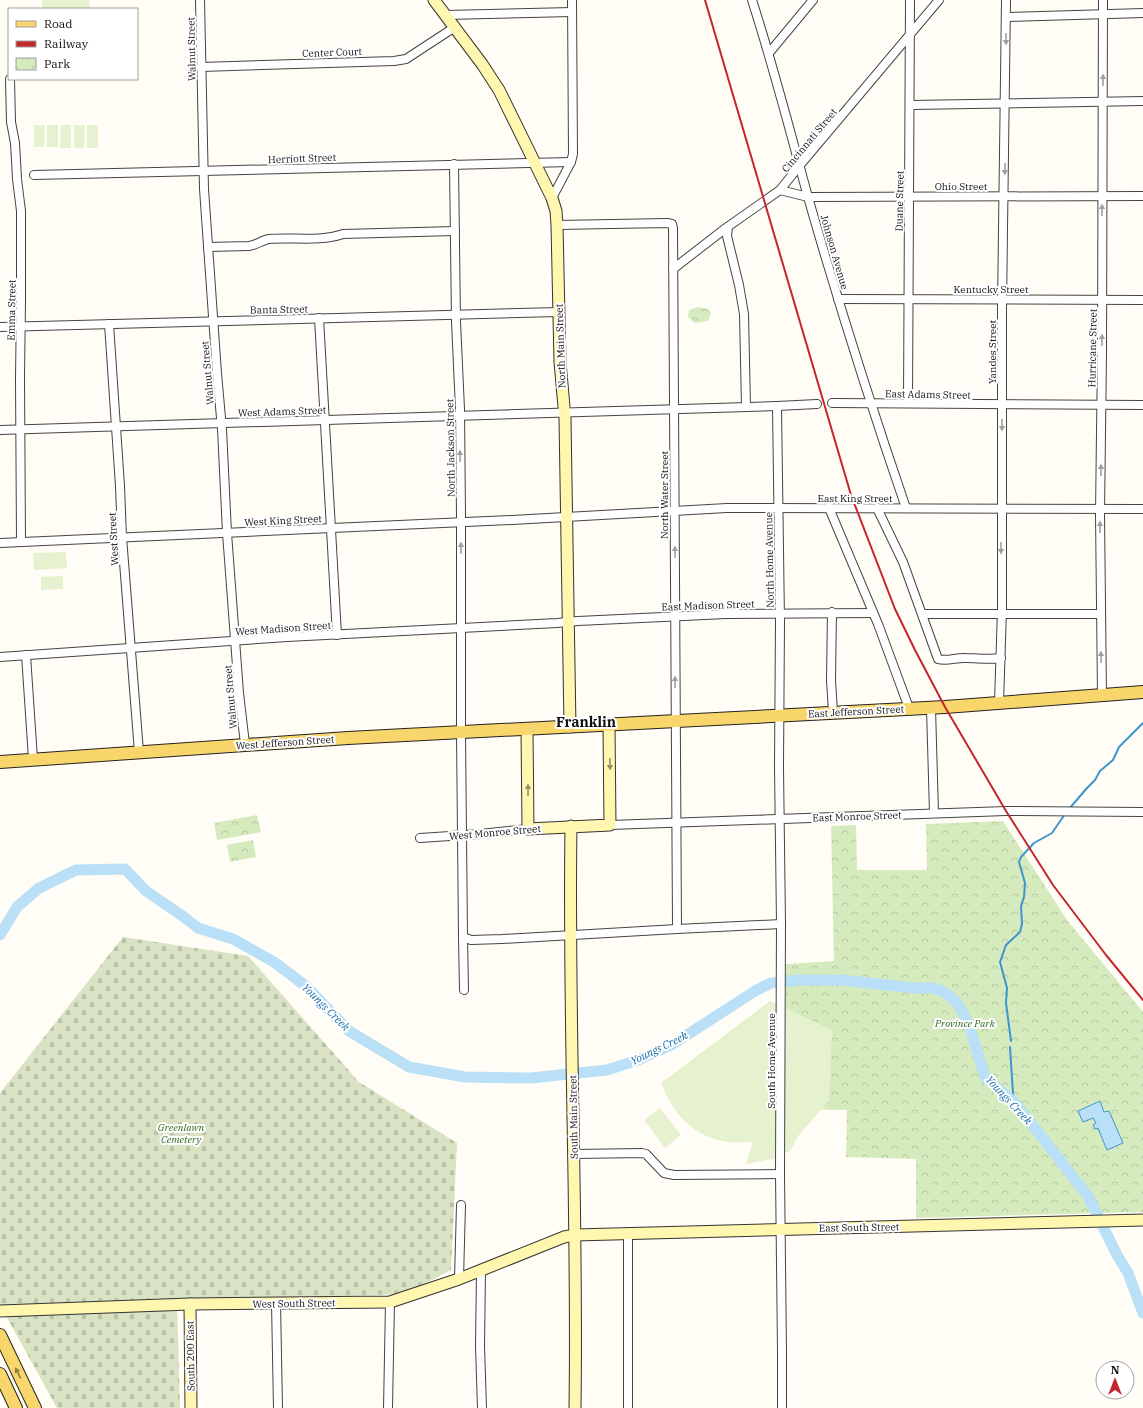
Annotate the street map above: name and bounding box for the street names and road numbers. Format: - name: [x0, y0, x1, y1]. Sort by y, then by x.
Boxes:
- street label: Walnut Street: [184, 16, 199, 81]
- street label: Center Court: [302, 45, 363, 60]
- street label: Cincinnati Street: [779, 105, 840, 175]
- street label: Herriott Street: [268, 151, 337, 166]
- street label: Duane Street: [892, 170, 907, 232]
- street label: Ohio Street: [935, 180, 988, 193]
- street label: Johnson Avenue: [818, 213, 851, 291]
- street label: Emma Street: [4, 279, 19, 341]
- street label: Kentucky Street: [953, 283, 1029, 296]
- street label: Banta Street: [250, 302, 309, 317]
- street label: North Main Street: [553, 303, 568, 388]
- street label: Hurricane Street: [1085, 308, 1100, 388]
- street label: Yandes Street: [986, 319, 999, 384]
- street label: Walnut Street: [198, 340, 217, 405]
- street label: East Adams Street: [885, 387, 971, 402]
- street label: North Jackson Street: [443, 398, 458, 497]
- street label: West Adams Street: [238, 403, 327, 420]
- street label: North Water Street: [658, 450, 671, 539]
- street label: East King Street: [818, 492, 893, 505]
- street label: West Street: [106, 512, 121, 566]
- street label: West King Street: [244, 512, 323, 529]
- street label: North Home Avenue: [762, 512, 777, 608]
- street label: East Madison Street: [661, 597, 755, 614]
- street label: West Madison Street: [235, 619, 332, 638]
- street label: Walnut Street: [221, 664, 240, 729]
- street label: East Jefferson Street: [808, 702, 905, 721]
- street label: West Jefferson Street: [235, 733, 335, 752]
- street label: East Monroe Street: [812, 808, 902, 825]
- street label: West Monroe Street: [449, 822, 542, 843]
- street label: South Home Avenue: [765, 1013, 778, 1109]
- street label: South Main Street: [566, 1074, 581, 1159]
- street label: East South Street: [819, 1220, 900, 1235]
- street label: West South Street: [252, 1296, 336, 1311]
- street label: South 200 East: [183, 1320, 198, 1391]

